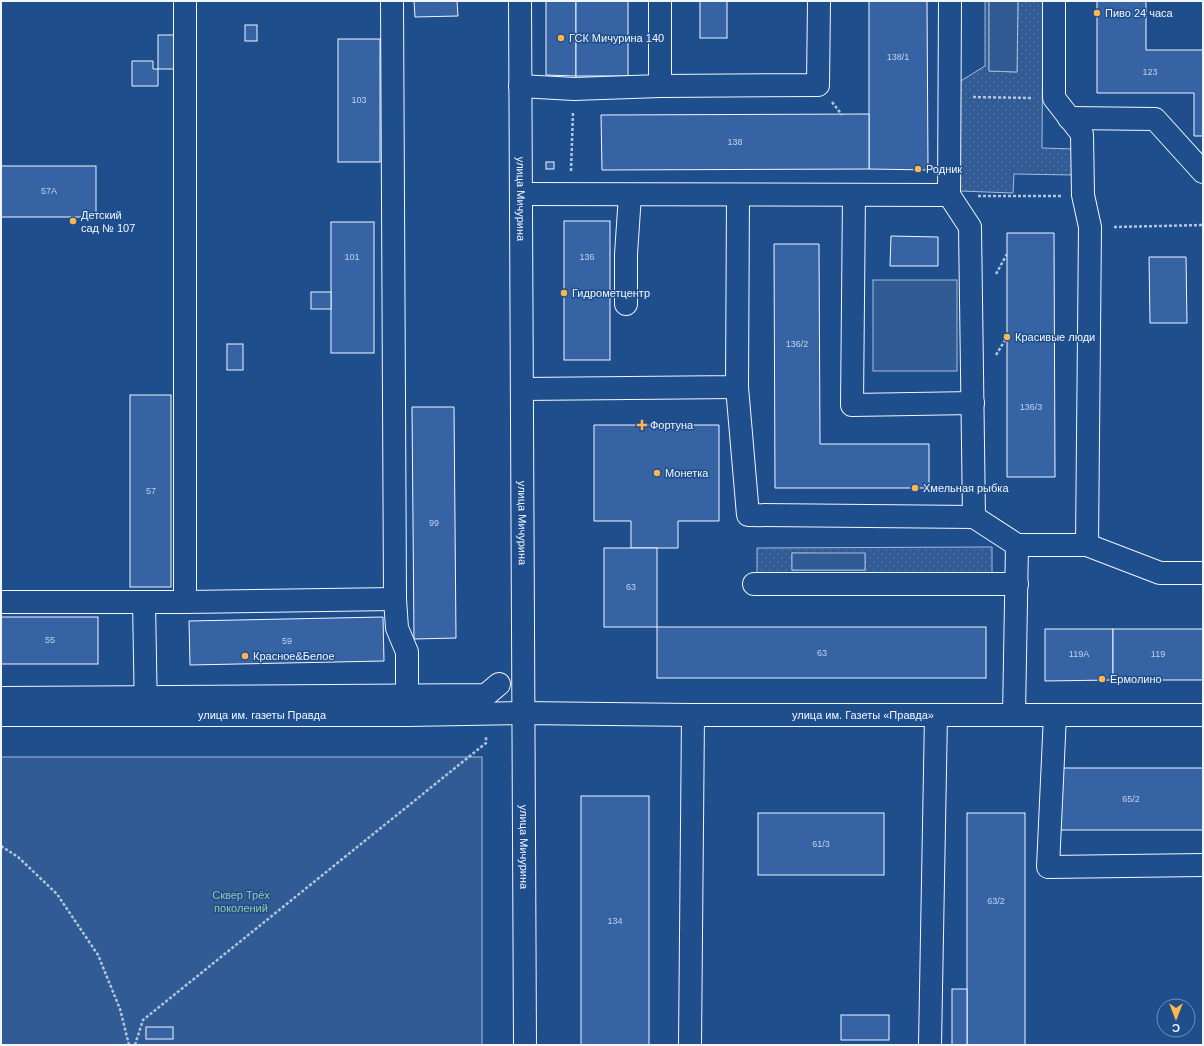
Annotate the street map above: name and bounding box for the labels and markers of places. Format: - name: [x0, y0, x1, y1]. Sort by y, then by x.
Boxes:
- place label: Пиво 24 часа: [1105, 7, 1174, 19]
- marker: Пиво 24 часа: [1092, 8, 1102, 18]
- place label: ГСК Мичурина 140: [569, 32, 664, 44]
- marker: ГСК Мичурина 140: [556, 33, 566, 43]
- place label: Родник: [926, 163, 962, 175]
- marker: Родник: [913, 164, 923, 174]
- place label: Детский сад № 107: [81, 209, 135, 234]
- marker: Детский сад № 107: [68, 216, 78, 226]
- place label: Гидрометцентр: [572, 287, 650, 299]
- marker: Гидрометцентр: [559, 288, 569, 298]
- place label: Красивые люди: [1015, 331, 1095, 343]
- marker: Красивые люди: [1002, 332, 1012, 342]
- place label: Фортуна: [650, 419, 694, 431]
- marker: Фортуна: [637, 420, 647, 430]
- place label: Монетка: [665, 467, 709, 479]
- marker: Монетка: [652, 468, 662, 478]
- place label: Хмельная рыбка: [923, 482, 1009, 494]
- marker: Хмельная рыбка: [910, 483, 920, 493]
- place label: Красное&Белое: [253, 650, 335, 662]
- marker: Красное&Белое: [240, 651, 250, 661]
- place label: Ермолино: [1110, 673, 1162, 685]
- marker: Ермолино: [1097, 674, 1107, 684]

